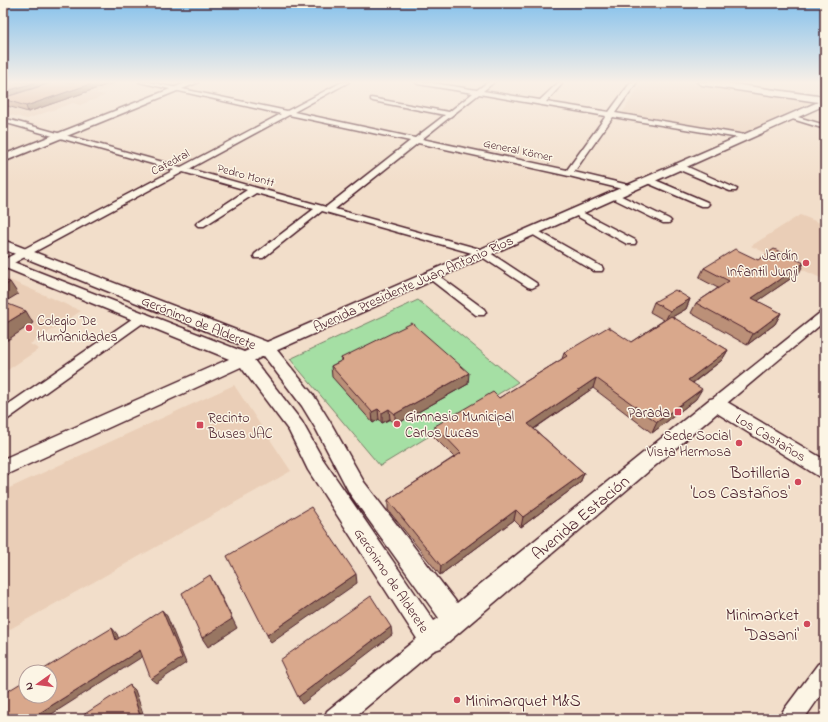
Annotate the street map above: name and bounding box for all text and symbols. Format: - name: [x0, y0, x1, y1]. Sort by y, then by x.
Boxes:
- street label: General Körner: [482, 135, 554, 167]
- street label: Catedral: [148, 145, 193, 181]
- street label: Pedro Montt: [215, 160, 276, 192]
- street label: Avenida Presidente Juan Antonio Ríos: [310, 231, 517, 338]
- place label: Jardín Infantil Junji: [727, 246, 798, 283]
- marker: Jardín Infantil Junji: [801, 258, 811, 268]
- street label: Gerónimo de Alderete: [138, 291, 260, 356]
- place label: Colegio De Humanidades: [37, 311, 118, 348]
- marker: Colegio De Humanidades: [24, 323, 34, 333]
- place label: Parada: [628, 403, 670, 424]
- place label: Gimnasio Municipal Carlos Lucas: [405, 407, 514, 444]
- marker: Parada: [673, 407, 683, 417]
- place label: Recinto Buses JAC: [207, 408, 273, 445]
- street label: Los Castaños: [731, 409, 810, 468]
- marker: Gimnasio Municipal Carlos Lucas: [392, 419, 402, 429]
- marker: Recinto Buses JAC: [195, 420, 205, 430]
- place label: Sede Social Vista Hermosa: [646, 426, 731, 463]
- marker: Sede Social Vista Hermosa: [734, 438, 744, 448]
- place label: Botilleria 'Los Castaños': [690, 461, 790, 506]
- street label: Avenida Estación: [526, 470, 635, 567]
- marker: Botilleria 'Los Castaños': [793, 477, 803, 487]
- street label: Gerónimo de Alderete: [348, 524, 434, 638]
- place label: Minimarket 'Dasani': [726, 603, 799, 648]
- marker: Minimarket 'Dasani': [802, 619, 812, 629]
- north arrow: [18, 664, 58, 704]
- text: N: [21, 681, 38, 692]
- place label: Minimarquet M&S: [465, 689, 581, 714]
- marker: Minimarquet M&S: [452, 695, 462, 705]

